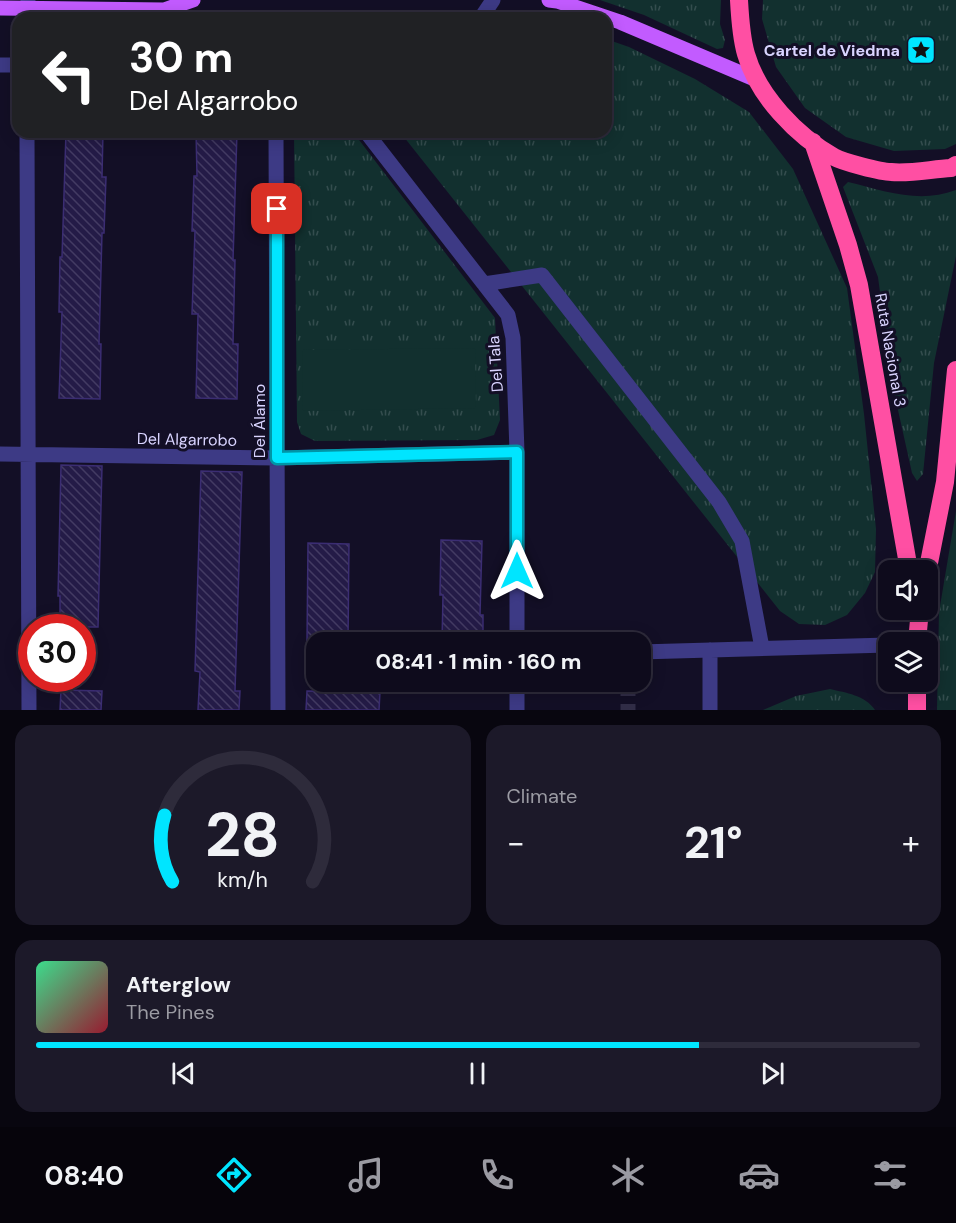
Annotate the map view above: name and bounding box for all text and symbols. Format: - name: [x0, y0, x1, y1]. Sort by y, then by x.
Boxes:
- text: 30 m: [129, 30, 233, 85]
- place icon: Cartel de Viedma: [905, 34, 937, 66]
- icon: left: [30, 36, 108, 114]
- place label: Cartel de Viedma: [764, 40, 900, 61]
- text: Del Algarrobo: [129, 83, 298, 118]
- pin: [251, 183, 302, 234]
- icon: arrive: [260, 192, 293, 225]
- street label: Ruta Nacional 3: [870, 291, 911, 409]
- street label: Del Tala: [483, 335, 508, 393]
- street label: Del Álamo: [249, 384, 270, 458]
- street label: Del Algarrobo: [137, 428, 237, 451]
- position arrow: [485, 539, 549, 603]
- map controls: [878, 560, 938, 692]
- button: sound: [878, 560, 938, 620]
- speed limit sign: 30: [18, 614, 96, 692]
- button: layers: [878, 632, 938, 692]
- text: 08:41 · 1 min · 160 m: [376, 647, 581, 676]
- text: Climate: [507, 783, 577, 809]
- text: 28: [205, 794, 280, 875]
- text: 21°: [684, 813, 743, 872]
- text: −: [507, 821, 525, 864]
- text: +: [902, 821, 920, 864]
- text: km/h: [217, 866, 268, 894]
- text: Afterglow: [126, 970, 231, 999]
- text: The Pines: [126, 999, 215, 1025]
- icon: previous: [167, 1057, 200, 1090]
- icon: pause: [461, 1057, 494, 1090]
- icon: next: [756, 1057, 789, 1090]
- icon: directions: [213, 1154, 255, 1196]
- icon: music: [345, 1154, 387, 1196]
- icon: phone: [476, 1154, 518, 1196]
- icon: climate: [607, 1154, 649, 1196]
- icon: car: [738, 1154, 780, 1196]
- icon: filters: [869, 1154, 911, 1196]
- text: 08:40: [45, 1158, 124, 1193]

